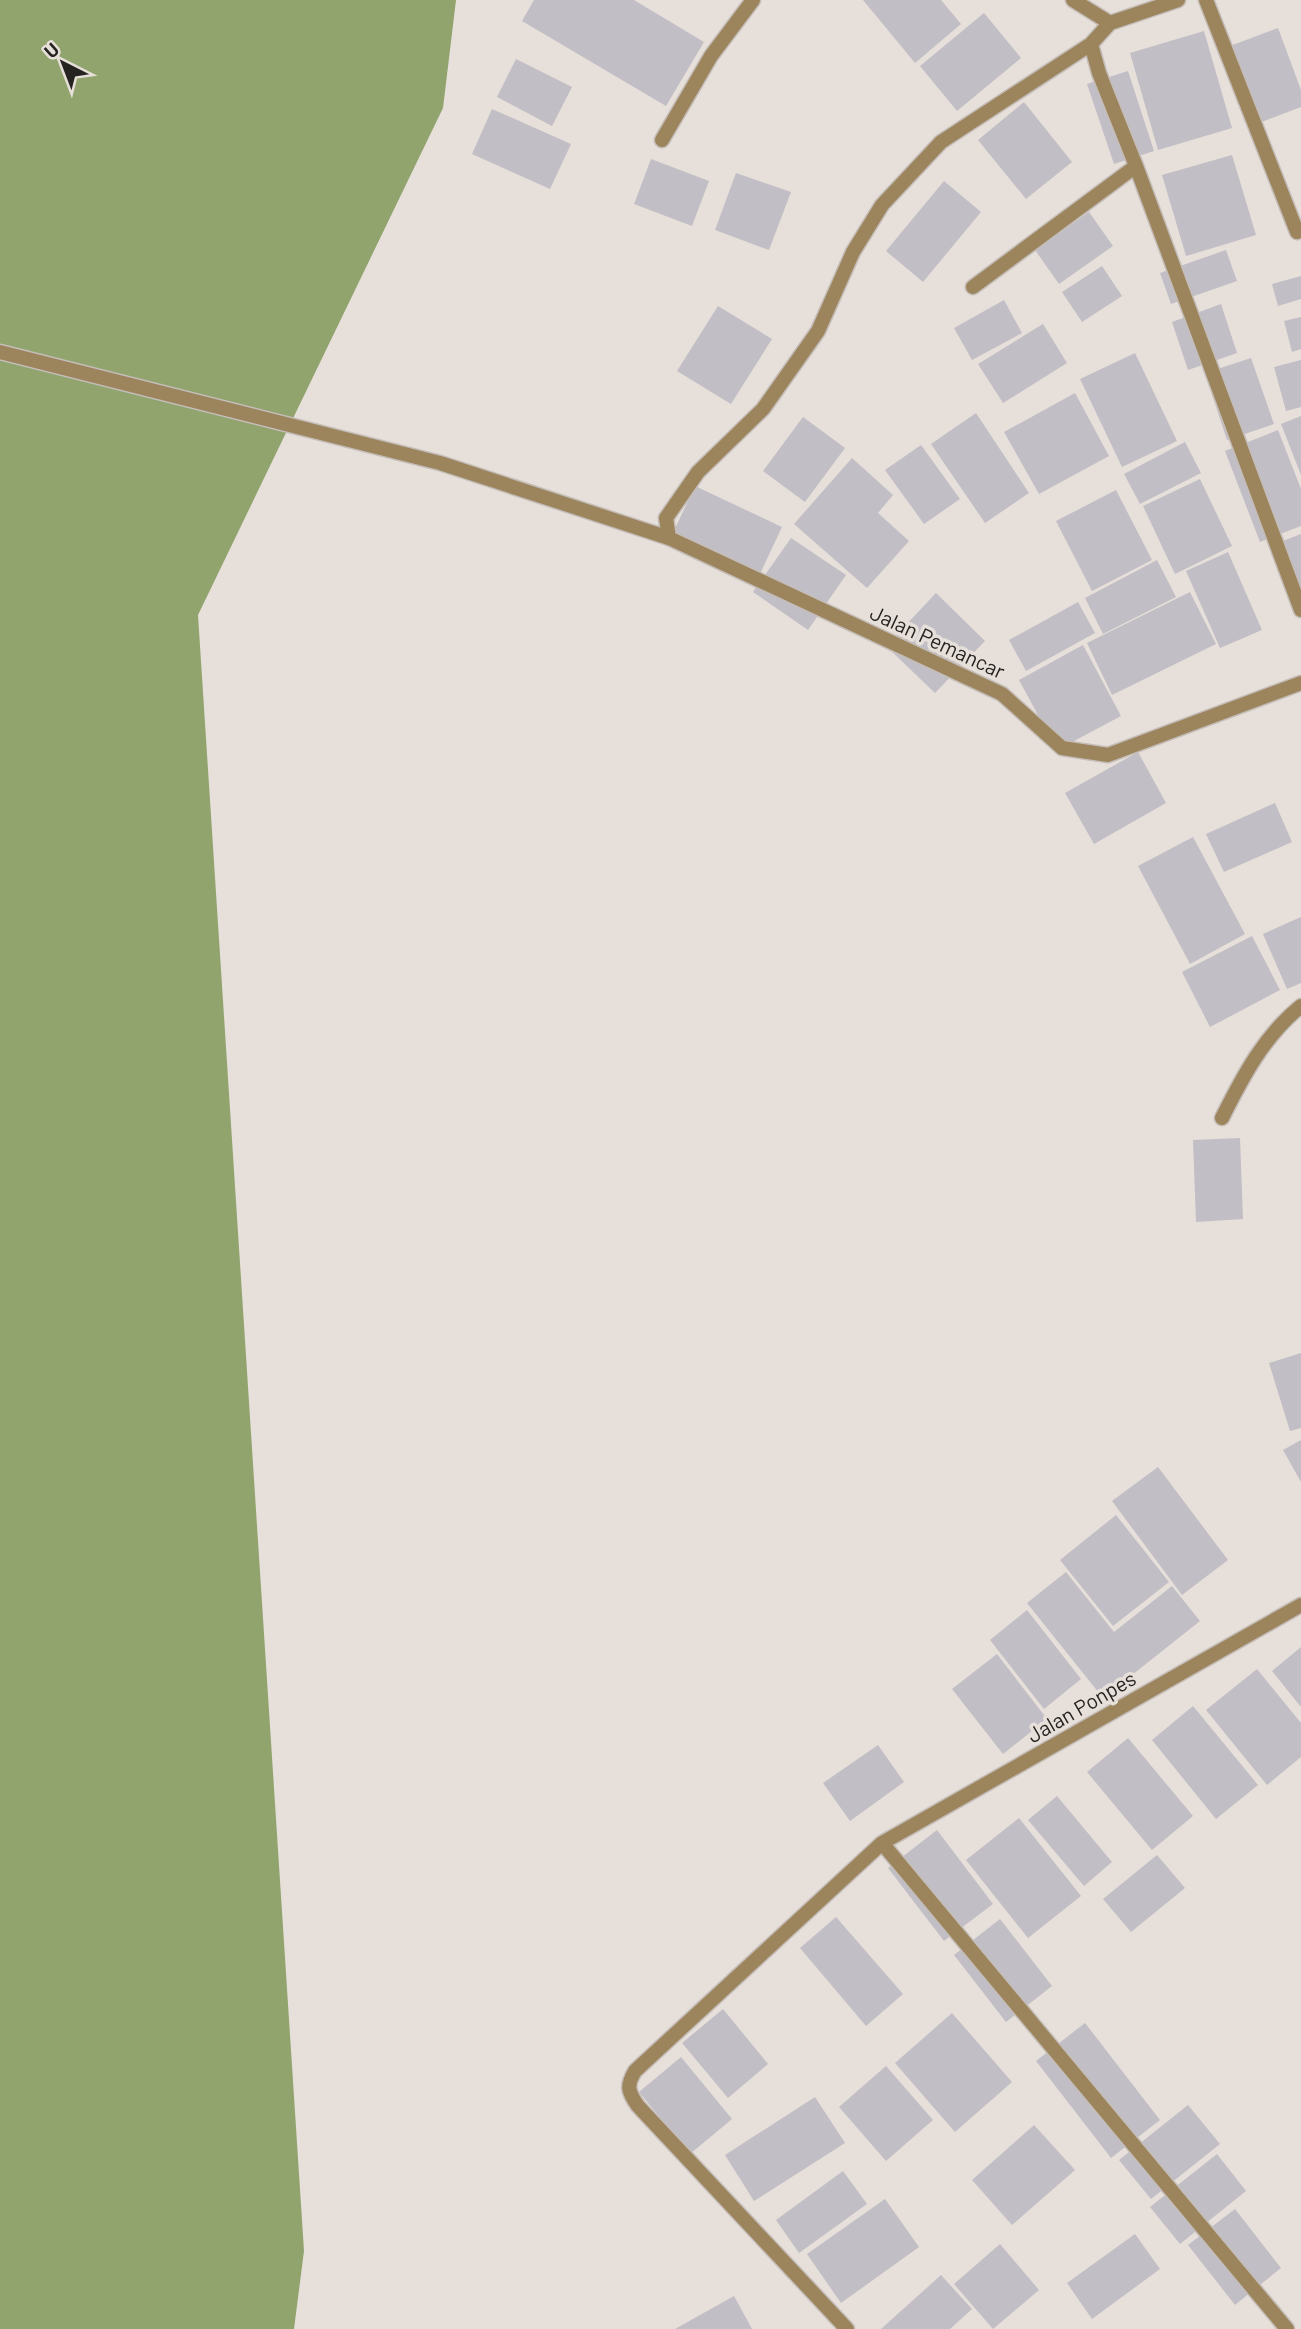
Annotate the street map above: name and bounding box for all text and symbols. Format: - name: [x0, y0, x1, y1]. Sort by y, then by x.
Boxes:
- north arrow: [28, 28, 98, 98]
- text: U: [39, 37, 63, 63]
- street label: Jalan Pemancar: [867, 599, 1010, 683]
- street label: Jalan Ponpes: [1022, 1665, 1140, 1747]

